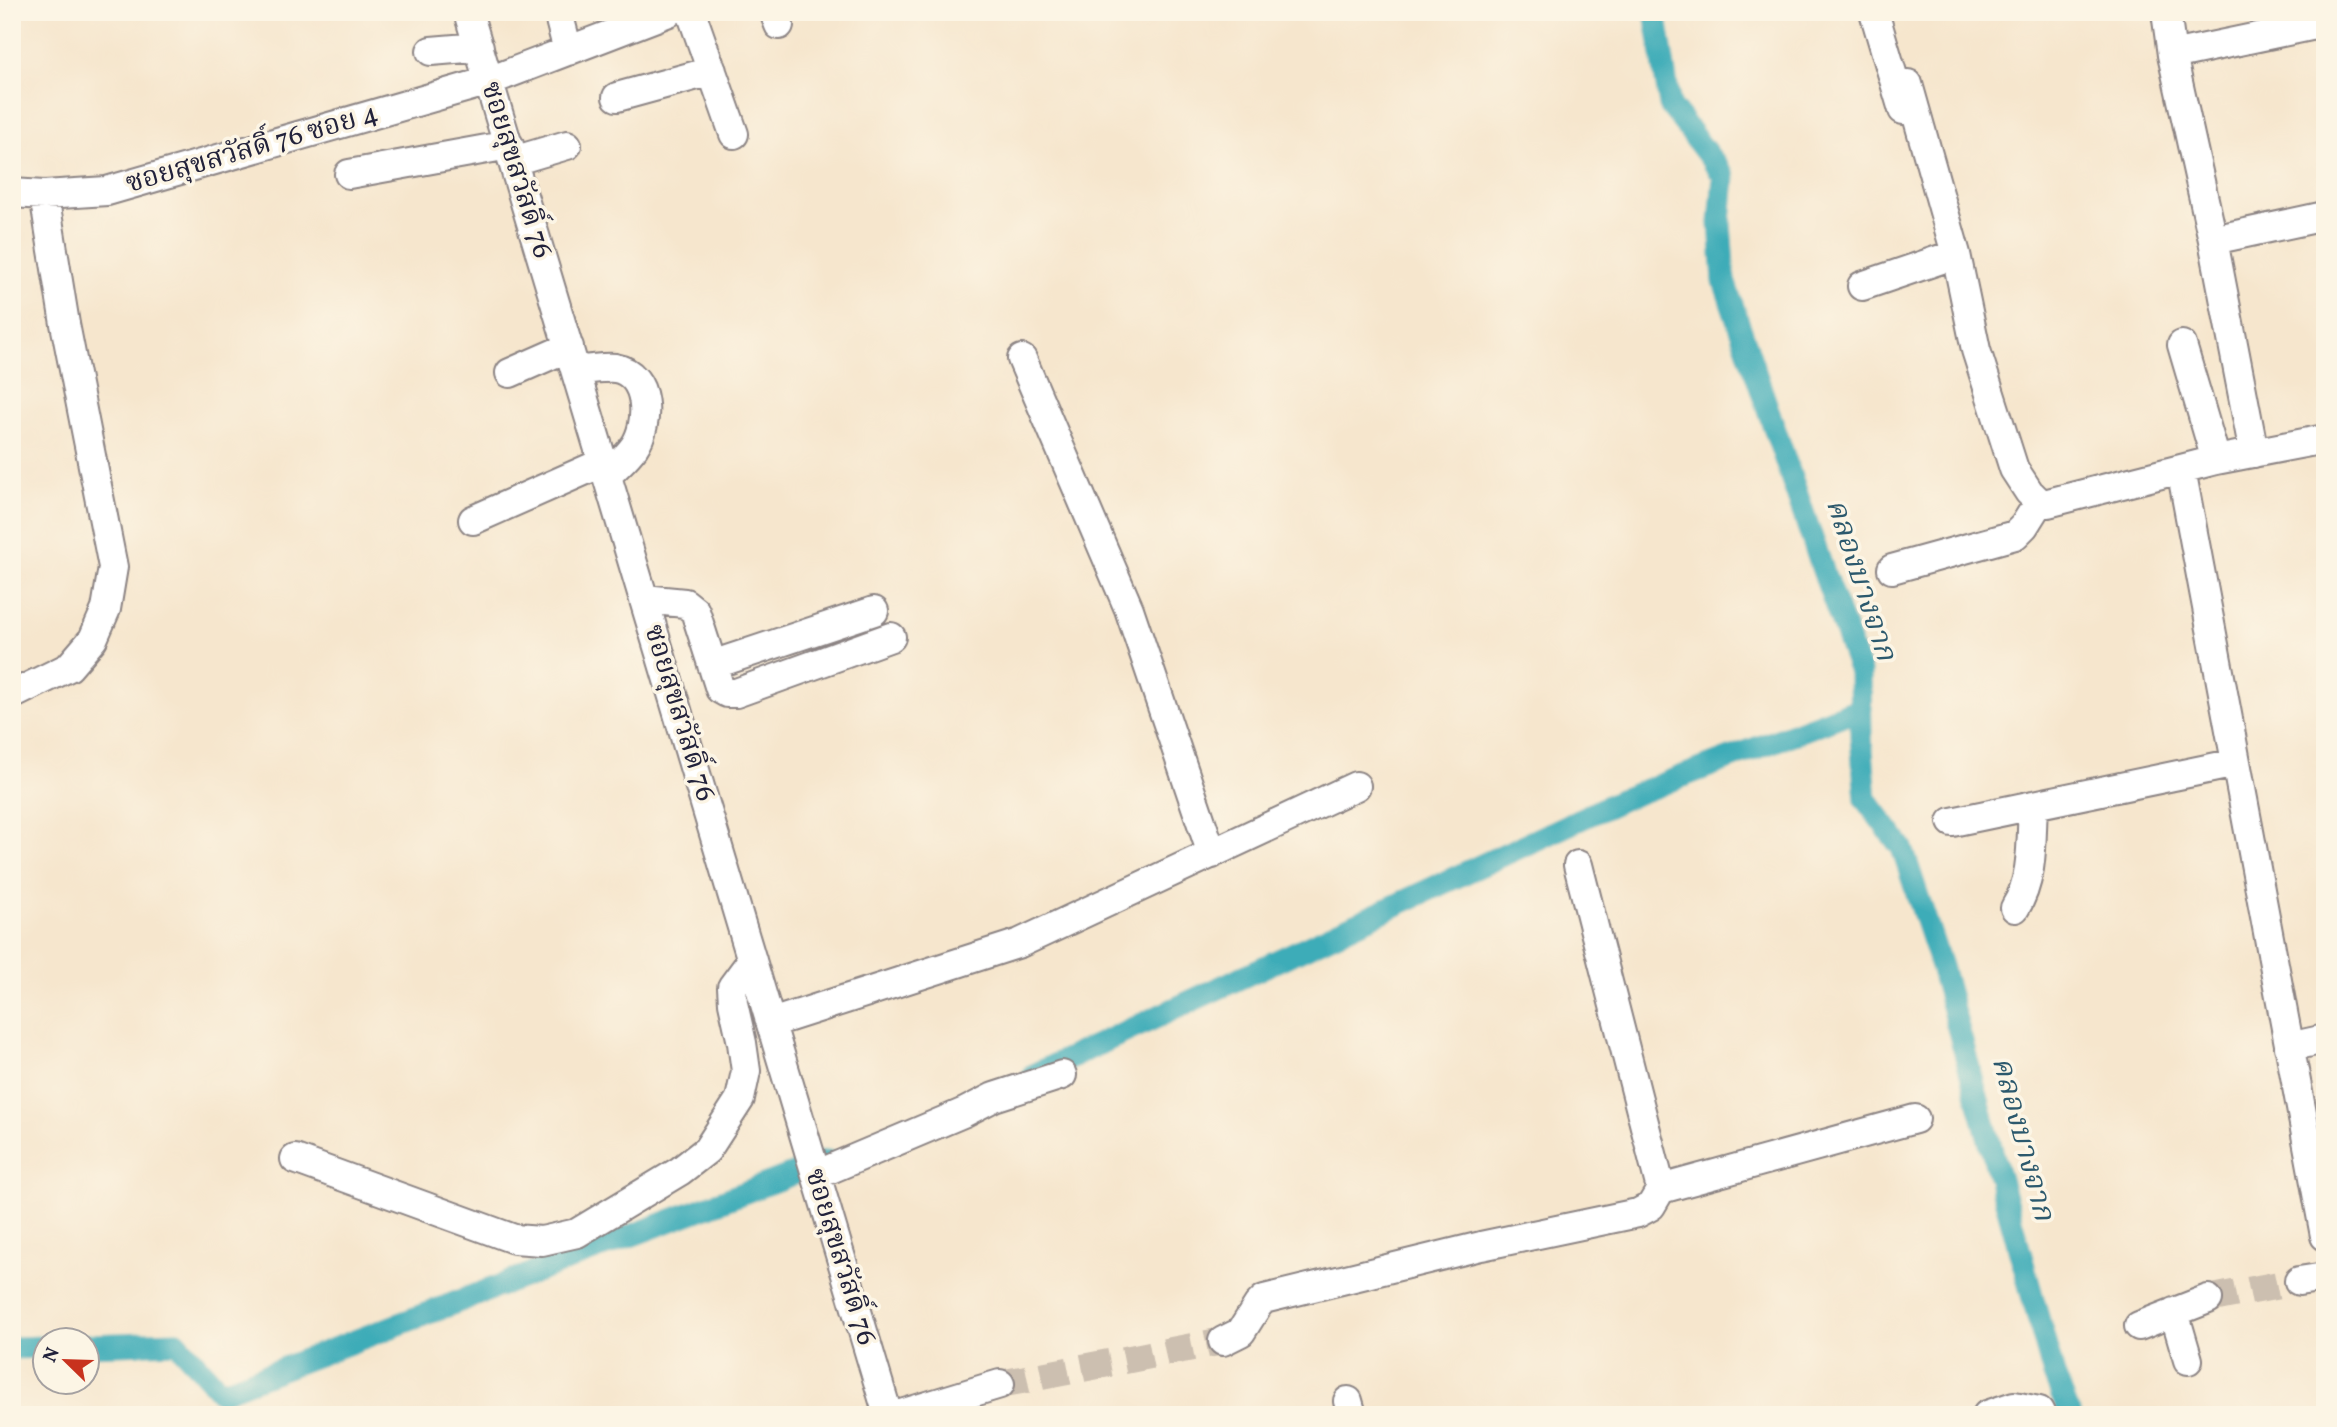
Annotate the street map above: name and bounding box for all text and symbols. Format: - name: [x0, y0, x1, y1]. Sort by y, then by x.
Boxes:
- street label: ซอยสุขสวัสดิ์ 76: [471, 76, 564, 263]
- street label: ซอยสุขสวัสดิ์ 76 ซอย 4: [121, 92, 383, 204]
- water label: คลองบางจาก: [1814, 494, 1906, 667]
- street label: ซอยสุขสวัสดิ์ 76: [634, 619, 727, 806]
- water label: คลองบางจาก: [1980, 1052, 2064, 1226]
- street label: ซอยสุขสวัสดิ์ 76: [795, 1163, 888, 1350]
- north arrow: [32, 1326, 102, 1396]
- text: N: [38, 1344, 67, 1367]

